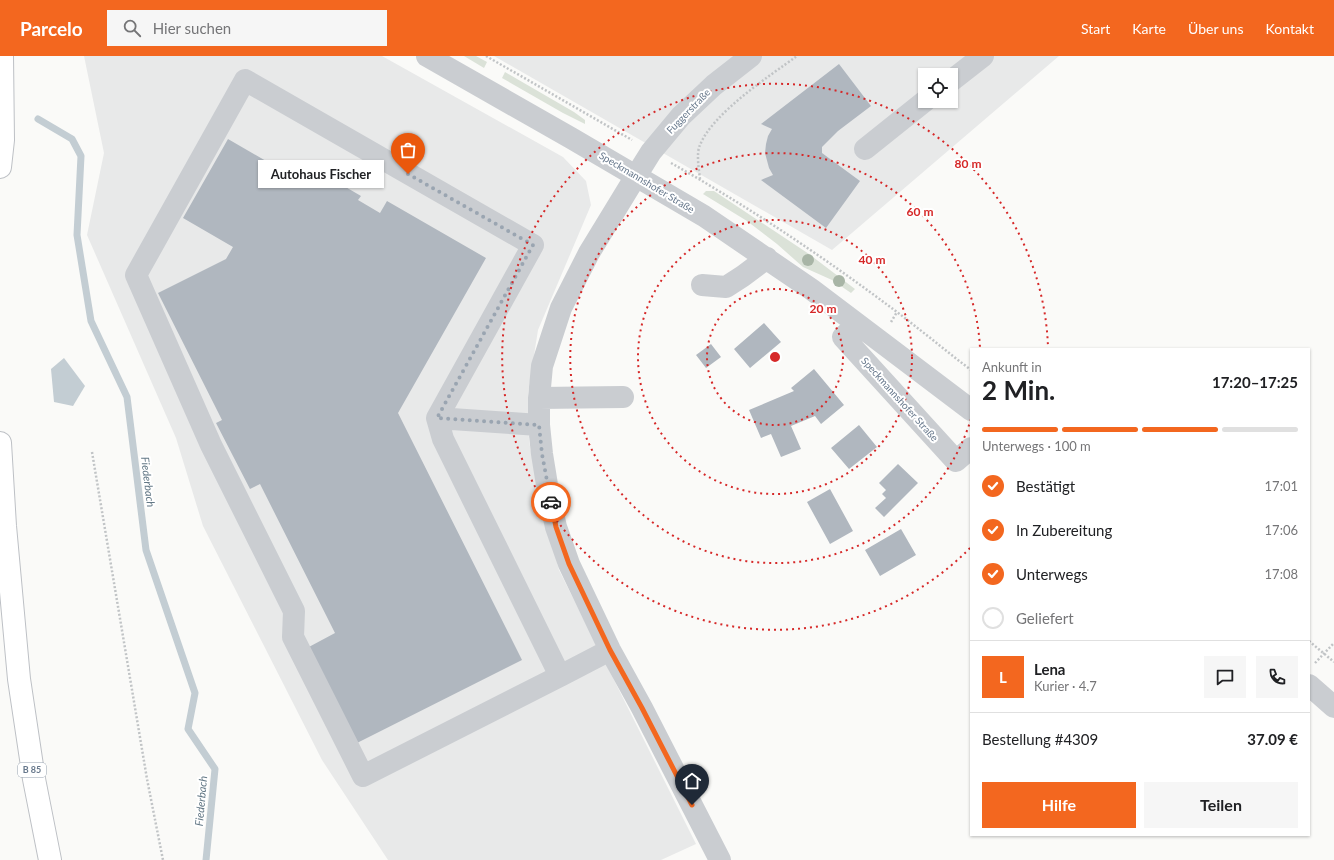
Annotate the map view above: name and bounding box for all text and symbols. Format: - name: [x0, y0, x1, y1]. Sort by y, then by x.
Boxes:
- search box: [107, 10, 387, 46]
- text: Parcelo: [20, 17, 83, 40]
- icon: search: [121, 17, 143, 39]
- text: Hier suchen: [153, 19, 231, 37]
- text: Start: [1081, 20, 1110, 37]
- text: Karte: [1132, 20, 1166, 37]
- text: Über uns: [1188, 20, 1243, 37]
- text: Kontakt: [1265, 20, 1314, 37]
- map controls: [918, 68, 958, 108]
- button: locate: [918, 68, 958, 108]
- street label: Fuggerstraße: [664, 86, 712, 136]
- pin: [391, 133, 425, 174]
- icon: bag: [397, 139, 419, 161]
- street label: Speckmannshofer Straße: [597, 149, 697, 215]
- text: 80 m: [955, 156, 981, 171]
- callout: Autohaus Fischer: [258, 160, 384, 188]
- text: Autohaus Fischer: [271, 166, 371, 182]
- text: 60 m: [907, 204, 933, 219]
- text: 40 m: [859, 252, 885, 267]
- text: 20 m: [810, 301, 836, 316]
- centre of rings: [768, 350, 782, 364]
- street label: Speckmannshofer Straße: [859, 355, 941, 443]
- text: Ankunft in: [982, 359, 1042, 375]
- text: 17:20–17:25: [1212, 373, 1298, 391]
- text: 2 Min.: [982, 374, 1055, 406]
- text: Unterwegs · 100 m: [982, 438, 1091, 454]
- water label: Fiederbach: [139, 456, 158, 508]
- icon: check: [982, 475, 1004, 497]
- text: Bestätigt: [1016, 477, 1075, 495]
- text: 17:01: [1265, 478, 1298, 494]
- courier: [531, 482, 571, 522]
- icon: car: [540, 491, 562, 513]
- icon: check: [982, 519, 1004, 541]
- text: In Zubereitung: [1016, 521, 1112, 539]
- text: 17:06: [1265, 522, 1298, 538]
- icon: check: [982, 563, 1004, 585]
- text: Unterwegs: [1016, 565, 1088, 583]
- text: 17:08: [1265, 566, 1298, 582]
- text: Geliefert: [1016, 609, 1074, 627]
- button: chat: [1204, 656, 1246, 698]
- button: phone: [1256, 656, 1298, 698]
- text: Lena: [1034, 660, 1066, 678]
- text: L: [999, 668, 1007, 686]
- text: Kurier · 4.7: [1034, 678, 1097, 694]
- text: Bestellung #4309: [982, 730, 1098, 748]
- text: 37.09 €: [1247, 730, 1298, 748]
- road number: B 85: [18, 763, 46, 777]
- pin: [675, 764, 709, 805]
- icon: home: [681, 770, 703, 792]
- water label: Fiederbach: [192, 775, 209, 827]
- button: Hilfe: [982, 782, 1136, 828]
- button: Teilen: [1144, 782, 1298, 828]

